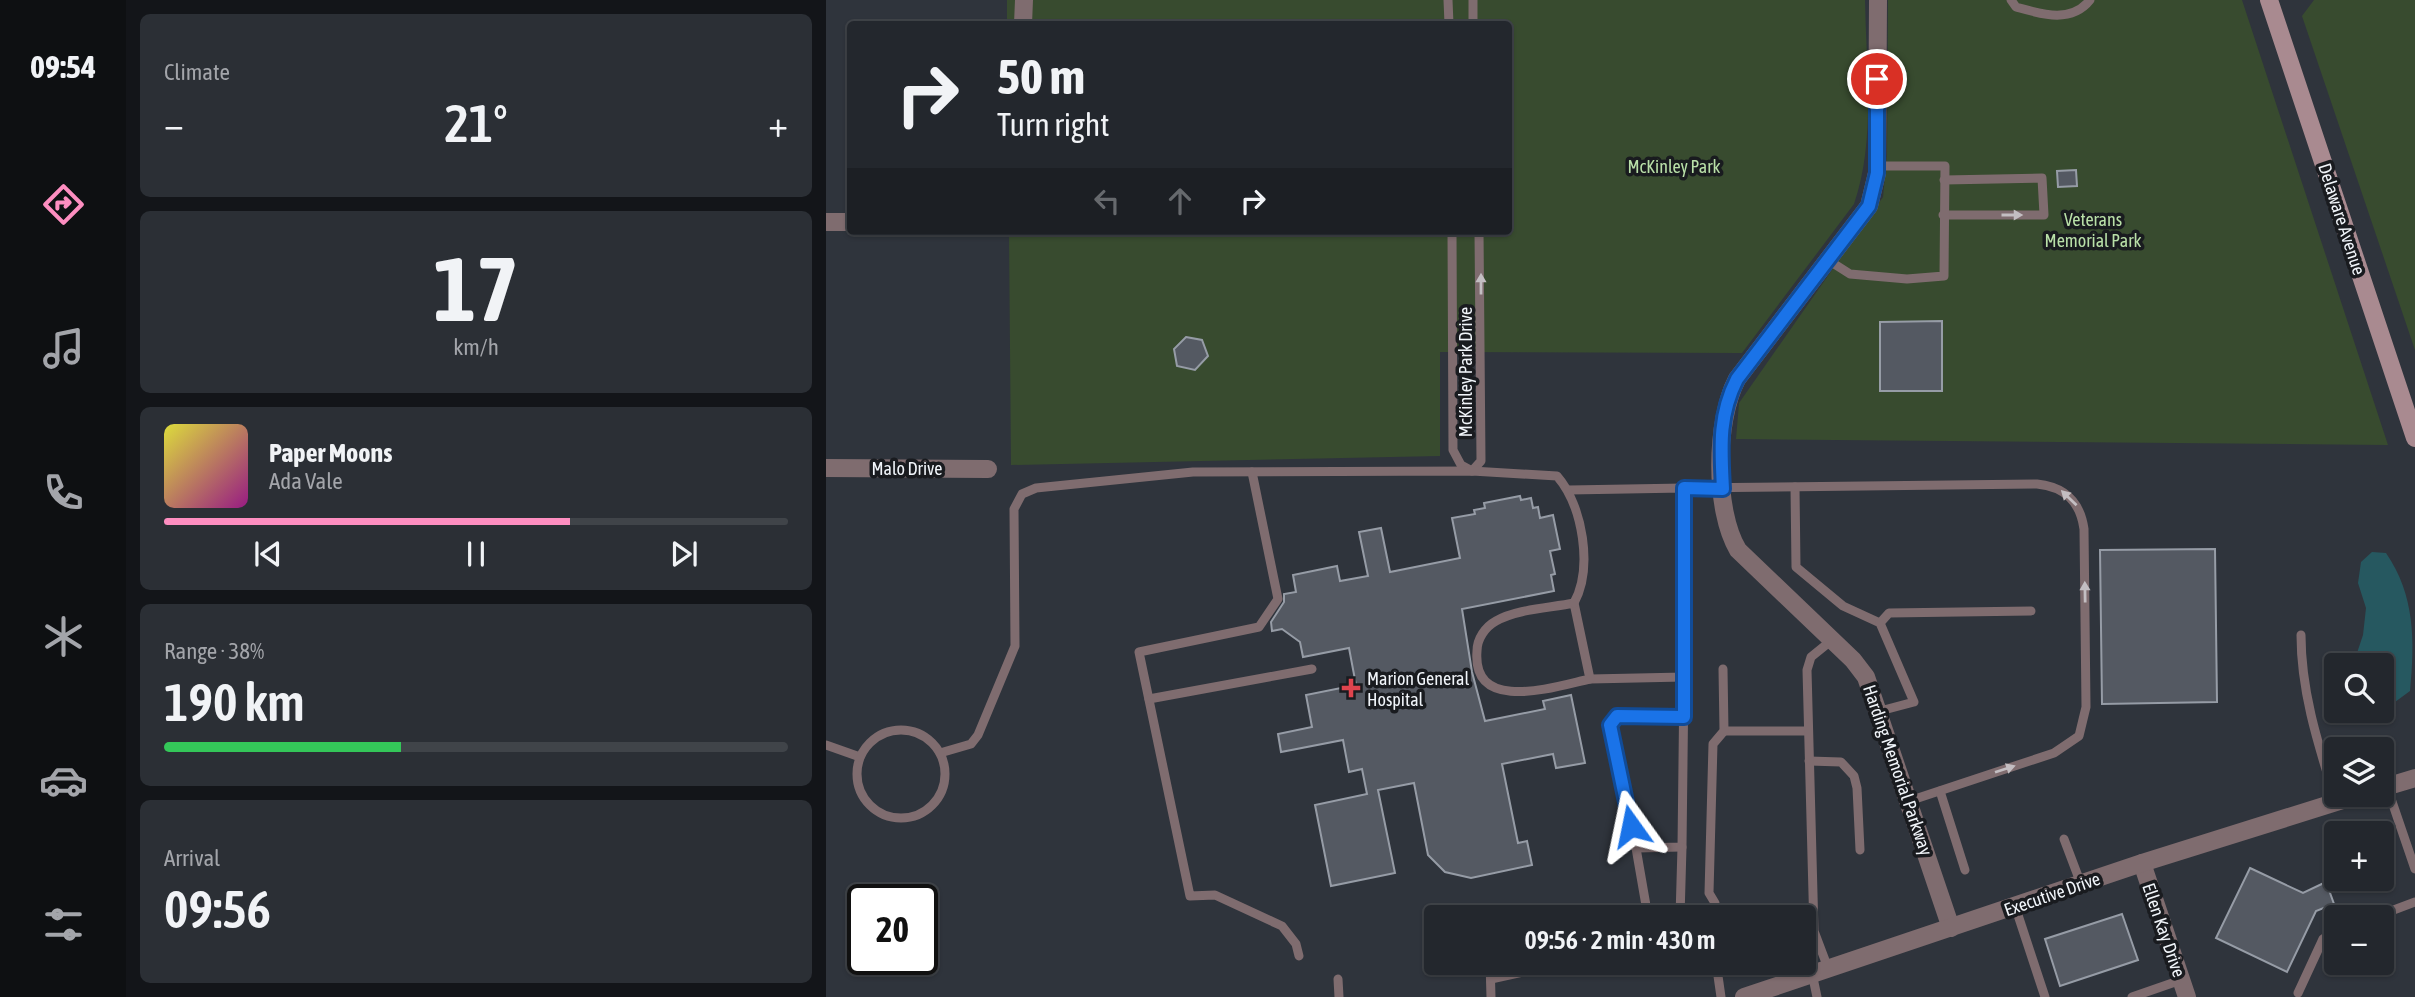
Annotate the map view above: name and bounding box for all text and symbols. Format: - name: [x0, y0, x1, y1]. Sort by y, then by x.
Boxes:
- text: 09:54: [30, 48, 96, 85]
- text: 50 m: [997, 48, 1085, 104]
- icon: right: [882, 49, 973, 140]
- pin: [1847, 49, 1907, 109]
- text: Climate: [164, 59, 230, 85]
- icon: arrive: [1858, 60, 1896, 98]
- text: 21°: [444, 93, 508, 153]
- text: −: [164, 102, 184, 145]
- text: +: [768, 102, 788, 145]
- text: Turn right: [997, 106, 1110, 143]
- park label: McKinley Park: [1628, 156, 1721, 177]
- street label: Delaware Avenue: [2314, 161, 2370, 277]
- icon: directions: [39, 180, 88, 229]
- icon: left: [1088, 182, 1126, 220]
- icon: ahead: [1161, 182, 1199, 220]
- icon: right: [1234, 182, 1272, 220]
- one-way arrow: [2001, 209, 2023, 221]
- park label: Veterans Memorial Park: [2045, 209, 2141, 251]
- text: 17: [433, 236, 519, 340]
- one-way arrow: [1475, 273, 1487, 295]
- street label: McKinley Park Drive: [1455, 307, 1476, 437]
- icon: music: [39, 324, 88, 373]
- text: km/h: [453, 334, 499, 360]
- text: Paper Moons: [269, 438, 392, 468]
- street label: Malo Drive: [872, 458, 942, 479]
- icon: phone: [39, 468, 88, 517]
- text: Ada Vale: [269, 468, 343, 494]
- one-way arrow: [2060, 489, 2077, 506]
- icon: previous: [249, 535, 287, 573]
- icon: pause: [457, 535, 495, 573]
- icon: next: [665, 535, 703, 573]
- one-way arrow: [2079, 581, 2091, 603]
- icon: climate: [39, 612, 88, 661]
- text: Range · 38%: [164, 638, 264, 664]
- map controls: [2324, 653, 2394, 975]
- button: search: [2324, 653, 2394, 723]
- place label: Marion General Hospital: [1367, 668, 1469, 710]
- text: 190 km: [164, 672, 305, 732]
- marker: Marion General Hospital: [1341, 678, 1361, 698]
- street label: Harding Memorial Parkway: [1859, 682, 1937, 858]
- button: layers: [2324, 737, 2394, 807]
- icon: car: [39, 756, 88, 805]
- one-way arrow: [1995, 763, 2016, 774]
- position arrow: [1594, 789, 1668, 863]
- button: +: [2324, 821, 2394, 891]
- text: Arrival: [164, 845, 220, 871]
- street label: Executive Drive: [2001, 868, 2103, 920]
- text: 09:56: [164, 879, 271, 939]
- street label: Ellen Kay Drive: [2138, 880, 2190, 980]
- speed limit sign: 20: [847, 884, 938, 975]
- icon: filters: [39, 900, 88, 949]
- button: −: [2324, 905, 2394, 975]
- text: 09:56 · 2 min · 430 m: [1525, 925, 1715, 955]

